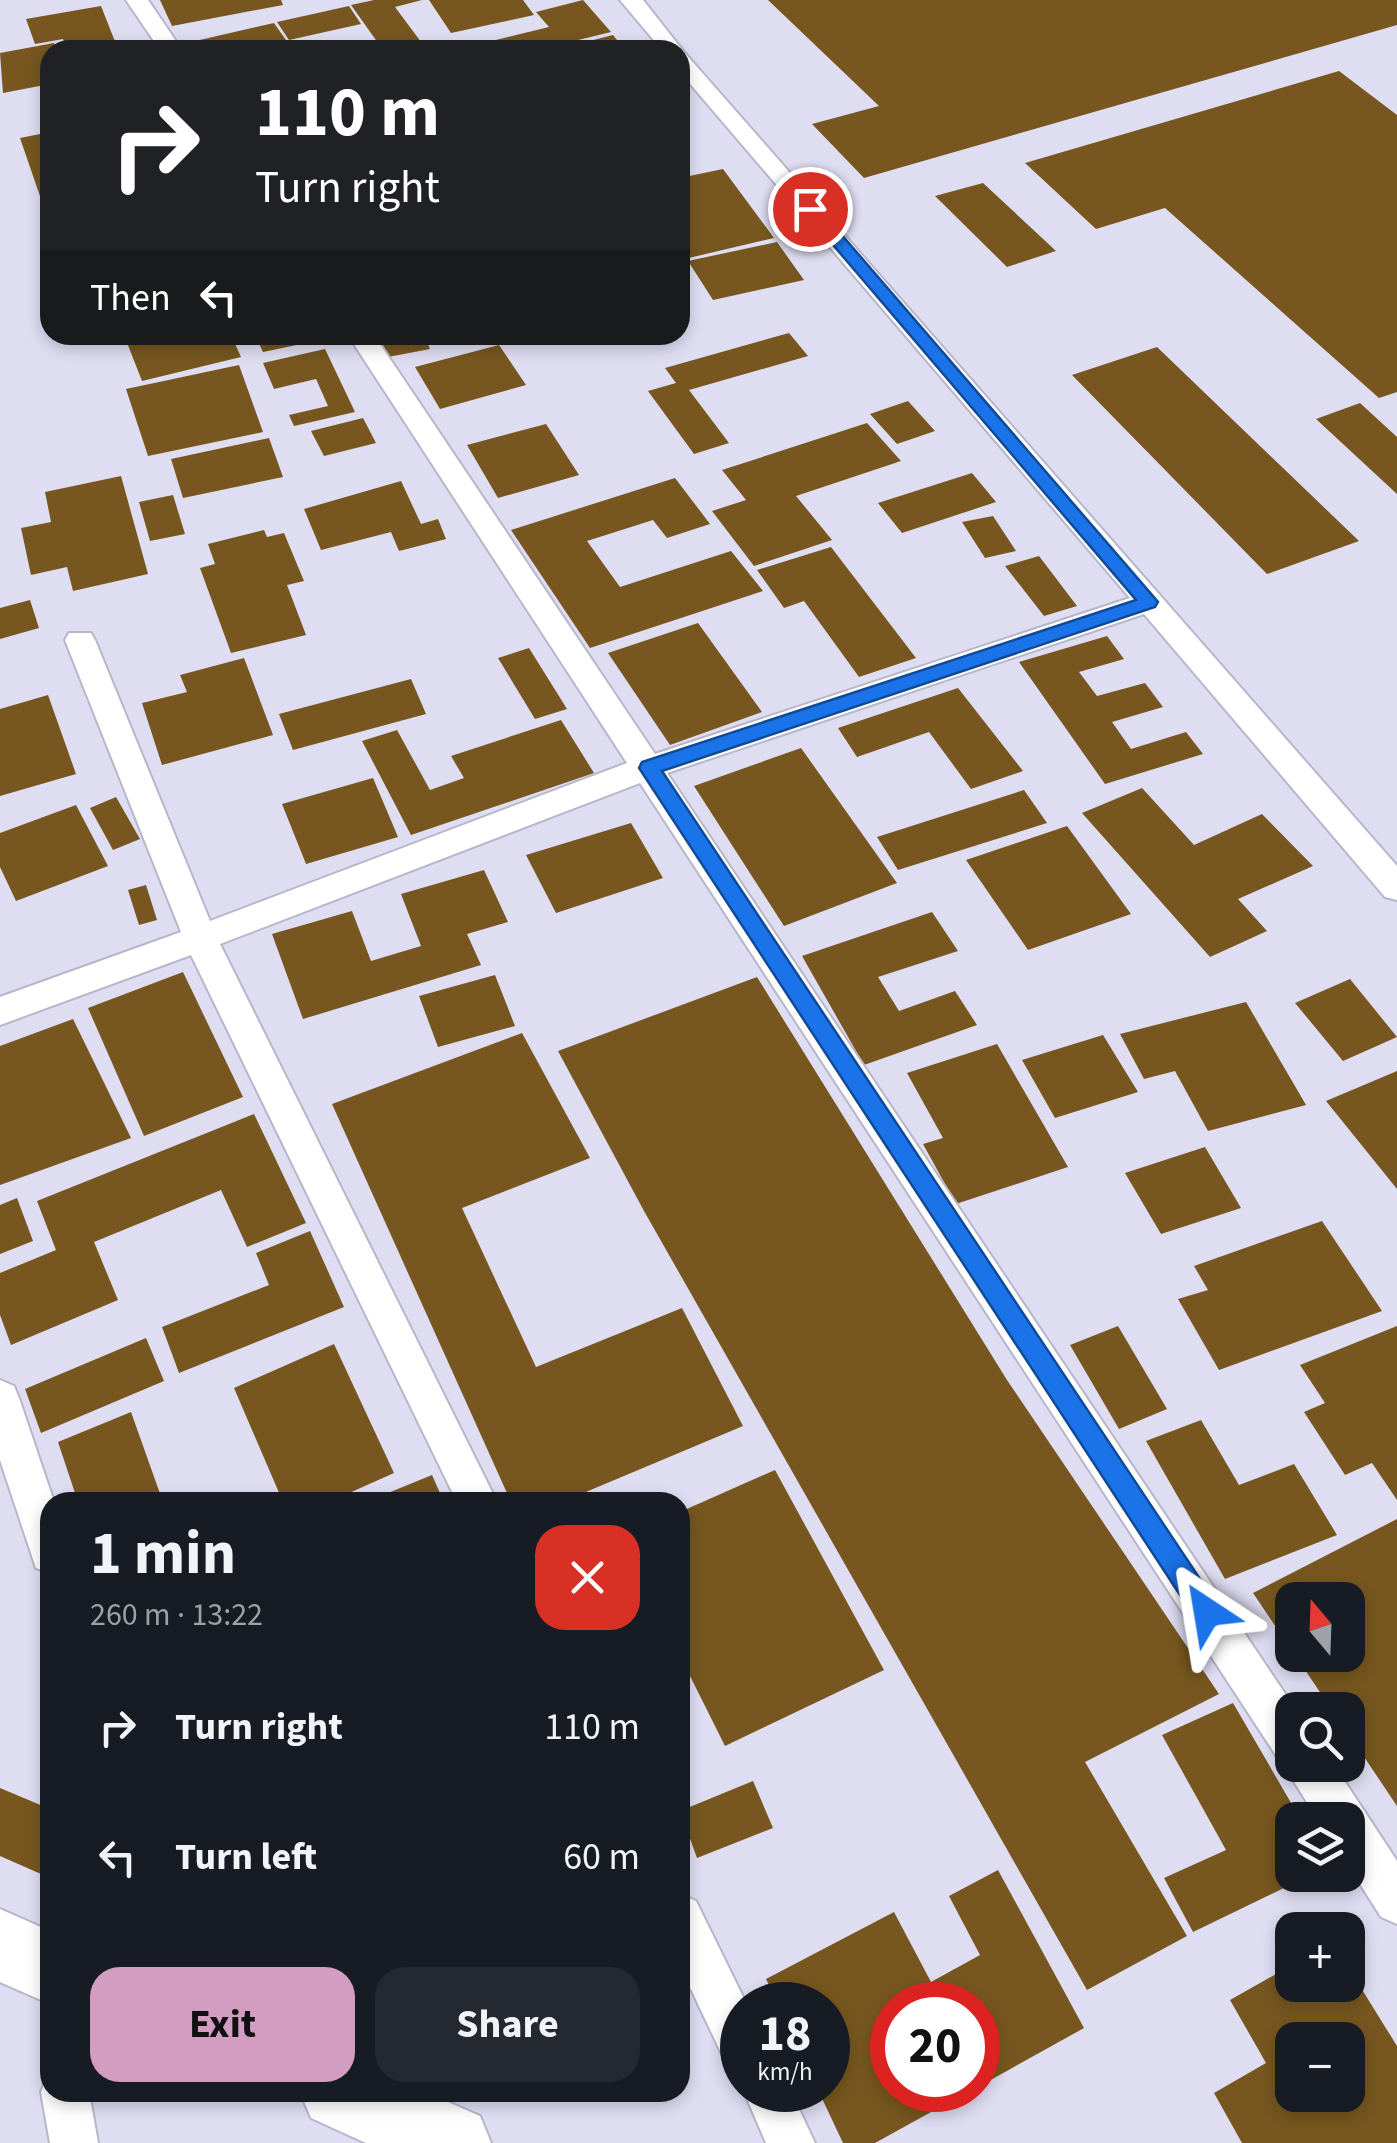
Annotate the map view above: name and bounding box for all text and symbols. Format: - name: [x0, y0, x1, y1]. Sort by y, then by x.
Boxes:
- text: 110 m: [255, 63, 440, 163]
- icon: right: [90, 80, 220, 210]
- text: Turn right: [255, 156, 440, 220]
- pin: [768, 167, 853, 252]
- icon: arrive: [783, 182, 838, 237]
- icon: left: [191, 270, 246, 325]
- text: Then: [90, 271, 171, 325]
- text: 1 min: [90, 1512, 236, 1597]
- button: close: [535, 1525, 640, 1630]
- position arrow: [1155, 1560, 1259, 1664]
- north arrow: [1275, 1582, 1365, 1672]
- map controls: [1275, 1582, 1365, 2112]
- text: 260 m · 13:22: [90, 1592, 263, 1638]
- button: search: [1275, 1692, 1365, 1782]
- icon: right: [90, 1700, 145, 1755]
- text: Turn right: [175, 1700, 343, 1754]
- text: 110 m: [544, 1700, 640, 1754]
- button: layers: [1275, 1802, 1365, 1892]
- icon: left: [90, 1830, 145, 1885]
- text: Turn left: [175, 1830, 317, 1884]
- text: 60 m: [563, 1830, 640, 1884]
- button: +: [1275, 1912, 1365, 2002]
- button: Exit: [90, 1967, 355, 2082]
- button: Share: [375, 1967, 640, 2082]
- speed limit sign: 20: [870, 1982, 1000, 2112]
- text: 18: [759, 1999, 811, 2070]
- button: −: [1275, 2022, 1365, 2112]
- text: km/h: [757, 2054, 813, 2090]

